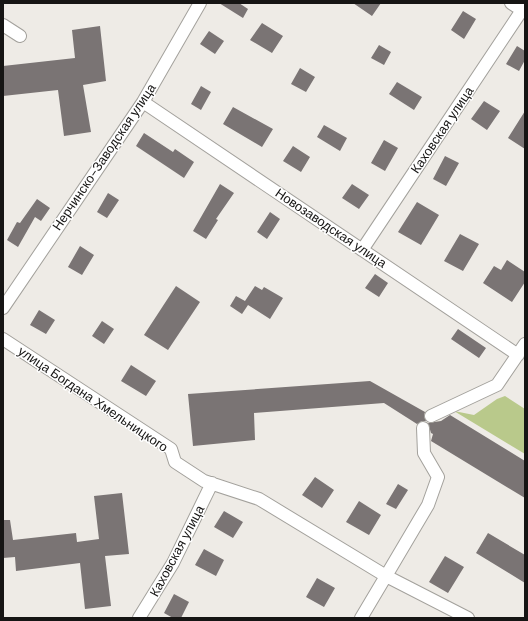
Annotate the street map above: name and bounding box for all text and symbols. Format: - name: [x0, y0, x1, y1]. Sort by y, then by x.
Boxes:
- street label: Нерчинско-Заводская улица: [48, 80, 160, 234]
- street label: Каховская улица: [407, 83, 478, 177]
- street label: Новозаводская улица: [272, 184, 391, 272]
- street label: улица Богдана Хмельницкого: [15, 342, 171, 456]
- street label: Каховская улица: [146, 502, 209, 600]

